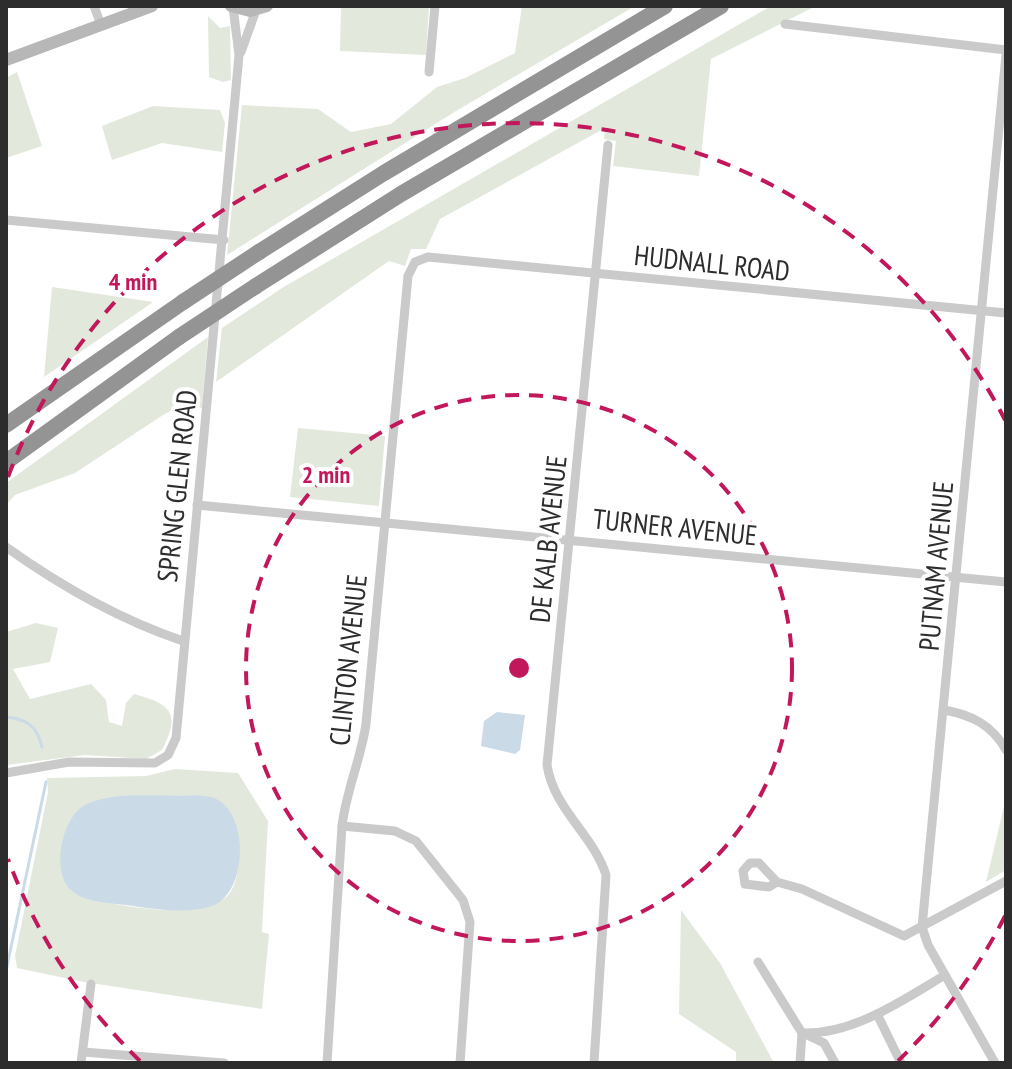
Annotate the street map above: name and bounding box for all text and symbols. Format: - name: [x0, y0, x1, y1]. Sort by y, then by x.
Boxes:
- street label: HUDNALL ROAD: [632, 236, 792, 289]
- text: 4 min: [109, 266, 157, 297]
- street label: SPRING GLEN ROAD: [148, 388, 205, 584]
- street label: DE KALB AVENUE: [520, 454, 575, 624]
- text: 2 min: [302, 459, 350, 490]
- street label: PUTNAM AVENUE: [910, 480, 961, 652]
- street label: TURNER AVENUE: [591, 499, 759, 554]
- street label: CLINTON AVENUE: [320, 573, 375, 747]
- centre of rings: [505, 654, 533, 682]

